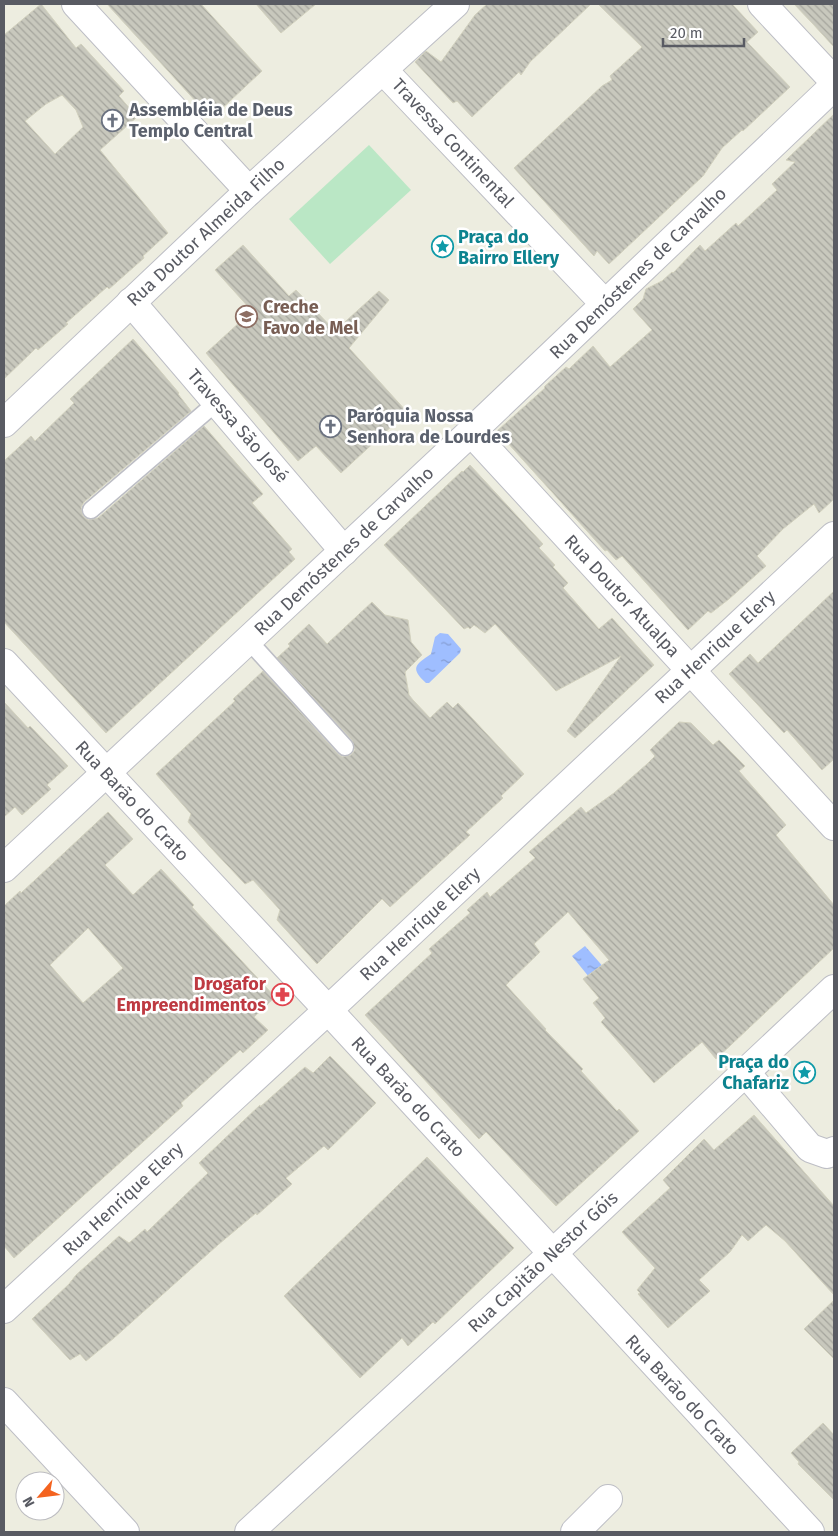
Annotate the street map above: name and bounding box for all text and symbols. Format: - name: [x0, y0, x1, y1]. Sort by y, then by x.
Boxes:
- scale bar: [663, 15, 744, 47]
- text: 20 m: [670, 24, 703, 42]
- street label: Travessa Continental: [387, 74, 519, 212]
- place label: Assembléia de Deus Templo Central: [128, 99, 293, 142]
- church icon: Assembléia de Deus Templo Central: [101, 108, 125, 132]
- street label: Rua Doutor Almeida Filho: [123, 153, 289, 311]
- street label: Rua Demóstenes de Carvalho: [545, 183, 731, 363]
- place label: Praça do Bairro Ellery: [458, 226, 560, 269]
- place icon: Praça do Bairro Ellery: [430, 235, 454, 259]
- place label: Creche Favo de Mel: [263, 296, 359, 339]
- school or university icon: Creche Favo de Mel: [235, 305, 259, 329]
- street label: Travessa São José: [183, 365, 293, 487]
- place label: Paróquia Nossa Senhora de Lourdes: [347, 405, 510, 448]
- church icon: Paróquia Nossa Senhora de Lourdes: [319, 414, 343, 438]
- street label: Rua Demóstenes de Carvalho: [250, 462, 438, 640]
- street label: Rua Doutor Atualpa: [560, 530, 684, 662]
- street label: Rua Henrique Elery: [650, 585, 780, 708]
- street label: Rua Barão do Crato: [70, 736, 194, 866]
- street label: Rua Henrique Elery: [355, 862, 485, 985]
- place label: Drogafor Empreendimentos: [117, 973, 267, 1016]
- pharmacy icon: Drogafor Empreendimentos: [270, 982, 294, 1006]
- street label: Rua Barão do Crato: [346, 1032, 470, 1162]
- place label: Praça do Chafariz: [718, 1051, 789, 1094]
- place icon: Praça do Chafariz: [793, 1060, 817, 1084]
- street label: Rua Henrique Elery: [58, 1137, 188, 1260]
- street label: Rua Capitão Nestor Góis: [463, 1187, 623, 1337]
- street label: Rua Barão do Crato: [620, 1330, 744, 1460]
- north arrow: [15, 1471, 65, 1521]
- text: N: [19, 1494, 39, 1510]

